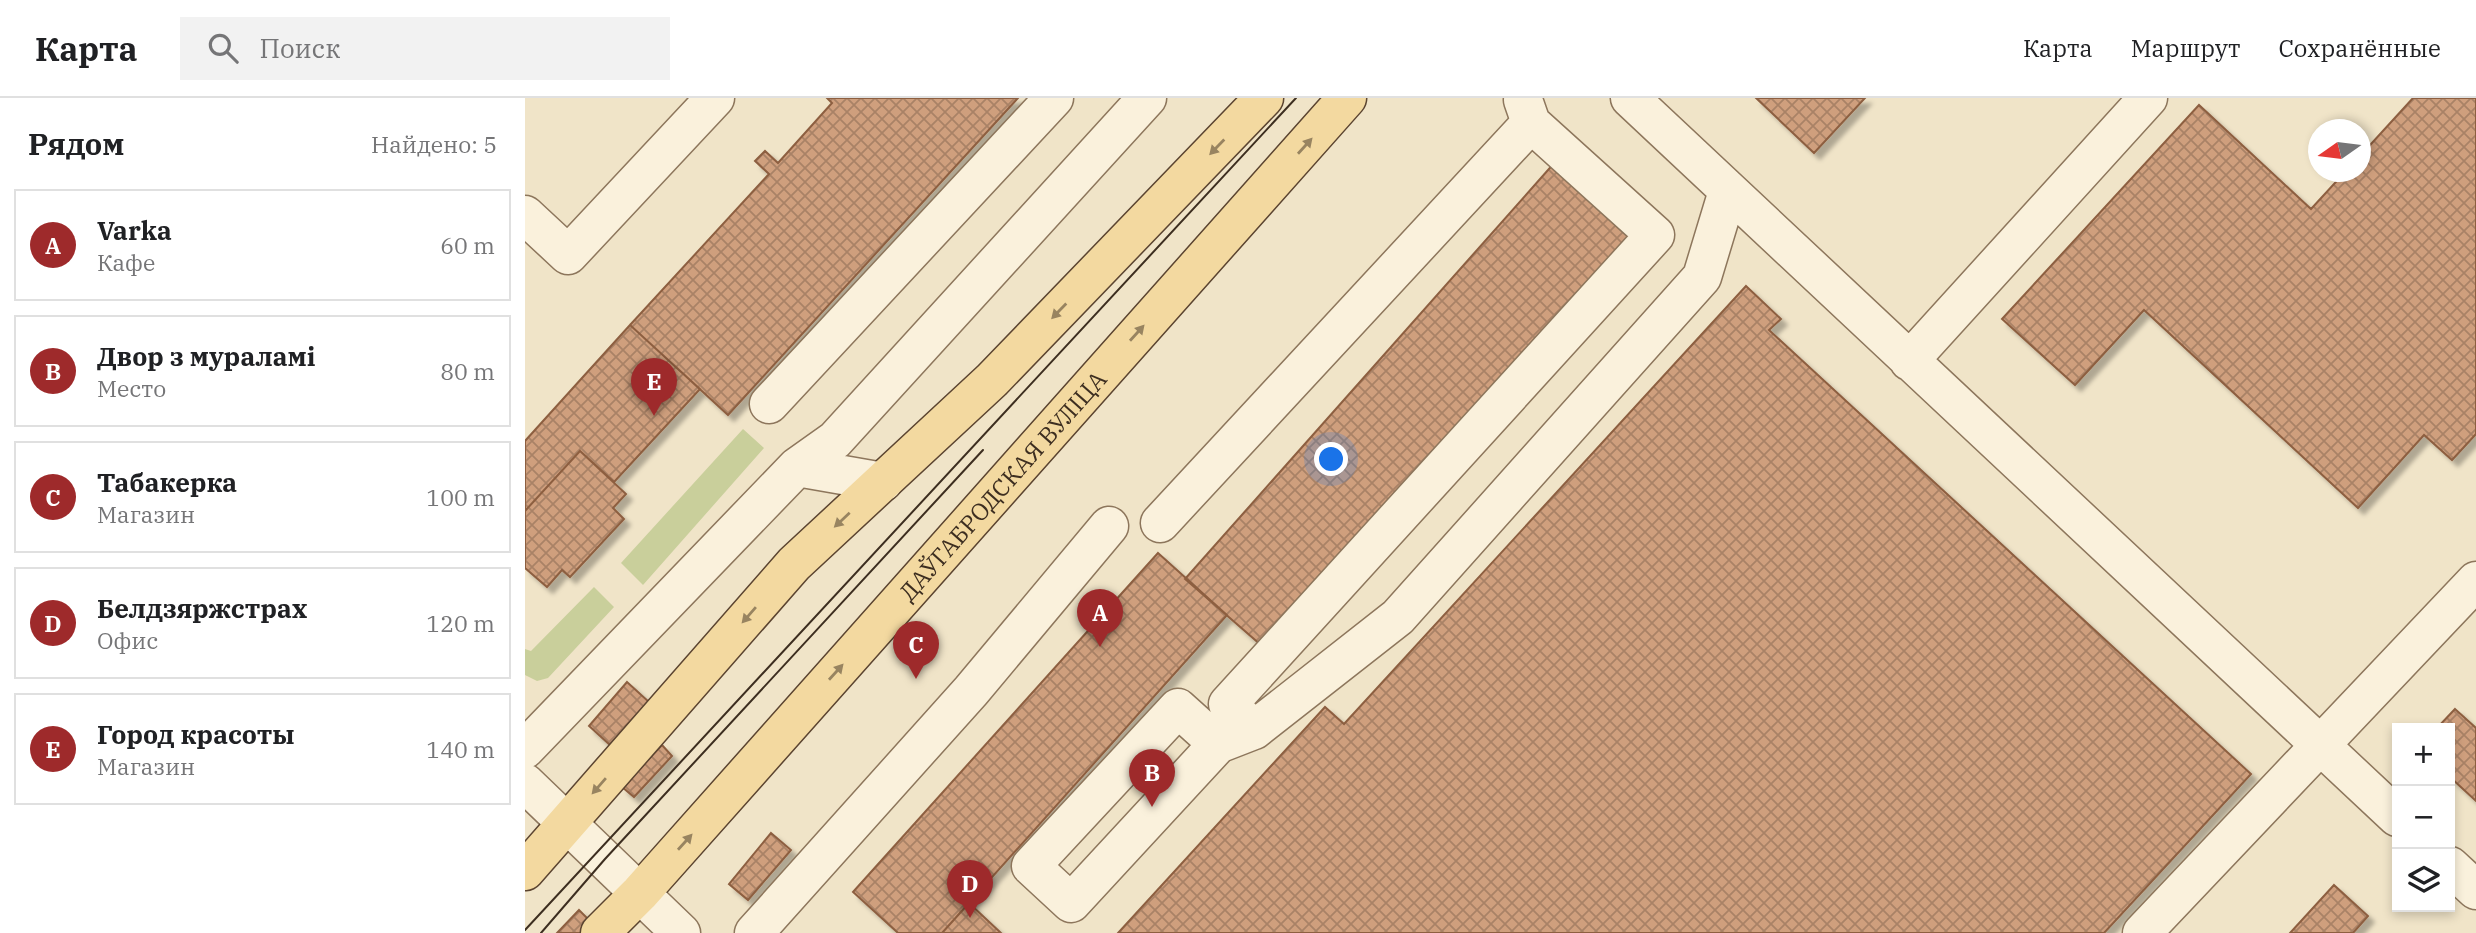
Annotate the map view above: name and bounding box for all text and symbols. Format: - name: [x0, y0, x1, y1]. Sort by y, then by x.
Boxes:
- search box: [180, 17, 670, 80]
- text: Карта: [35, 27, 138, 70]
- icon: search: [204, 29, 242, 67]
- text: Поиск: [260, 31, 340, 65]
- text: Карта: [2023, 32, 2093, 64]
- text: Маршрут: [2131, 32, 2240, 64]
- text: Сохранённые: [2278, 32, 2441, 64]
- north arrow: [2308, 119, 2371, 182]
- text: Рядом: [28, 124, 124, 163]
- text: Найдено: 5: [371, 129, 497, 159]
- one-way arrow: [1297, 137, 1312, 154]
- one-way arrow: [1209, 138, 1225, 155]
- text: Varka: [97, 213, 172, 247]
- text: A: [45, 230, 61, 260]
- text: 60 m: [440, 230, 495, 260]
- text: Кафе: [97, 247, 155, 277]
- one-way arrow: [1051, 302, 1067, 319]
- one-way arrow: [1129, 325, 1144, 342]
- text: Двор з мураламі: [97, 339, 315, 373]
- text: B: [45, 356, 61, 386]
- text: 80 m: [440, 356, 495, 386]
- pin: E: [631, 358, 677, 416]
- street label: ДАЎГАБРОДСКАЯ ВУЛІЦА: [892, 363, 1114, 607]
- text: Место: [97, 373, 166, 403]
- your location: [1314, 442, 1348, 476]
- text: Табакерка: [97, 465, 237, 499]
- text: C: [45, 482, 61, 512]
- text: 100 m: [426, 482, 495, 512]
- text: Магазин: [97, 499, 195, 529]
- one-way arrow: [834, 511, 851, 527]
- pin: A: [1077, 589, 1123, 647]
- text: Белдзяржстрах: [97, 591, 307, 625]
- one-way arrow: [741, 606, 757, 624]
- text: D: [44, 608, 62, 638]
- text: 120 m: [426, 608, 495, 638]
- pin: C: [893, 621, 939, 679]
- text: Офис: [97, 625, 158, 655]
- one-way arrow: [828, 663, 844, 680]
- text: Город красоты: [97, 717, 295, 751]
- map controls: [2392, 723, 2455, 912]
- button: +: [2392, 723, 2455, 786]
- text: E: [45, 734, 61, 764]
- text: 140 m: [426, 734, 495, 764]
- pin: B: [1129, 749, 1175, 807]
- text: Магазин: [97, 751, 195, 781]
- one-way arrow: [591, 777, 607, 795]
- button: −: [2392, 786, 2455, 849]
- one-way arrow: [677, 833, 692, 850]
- button: layers: [2392, 849, 2455, 912]
- pin: D: [947, 860, 993, 918]

